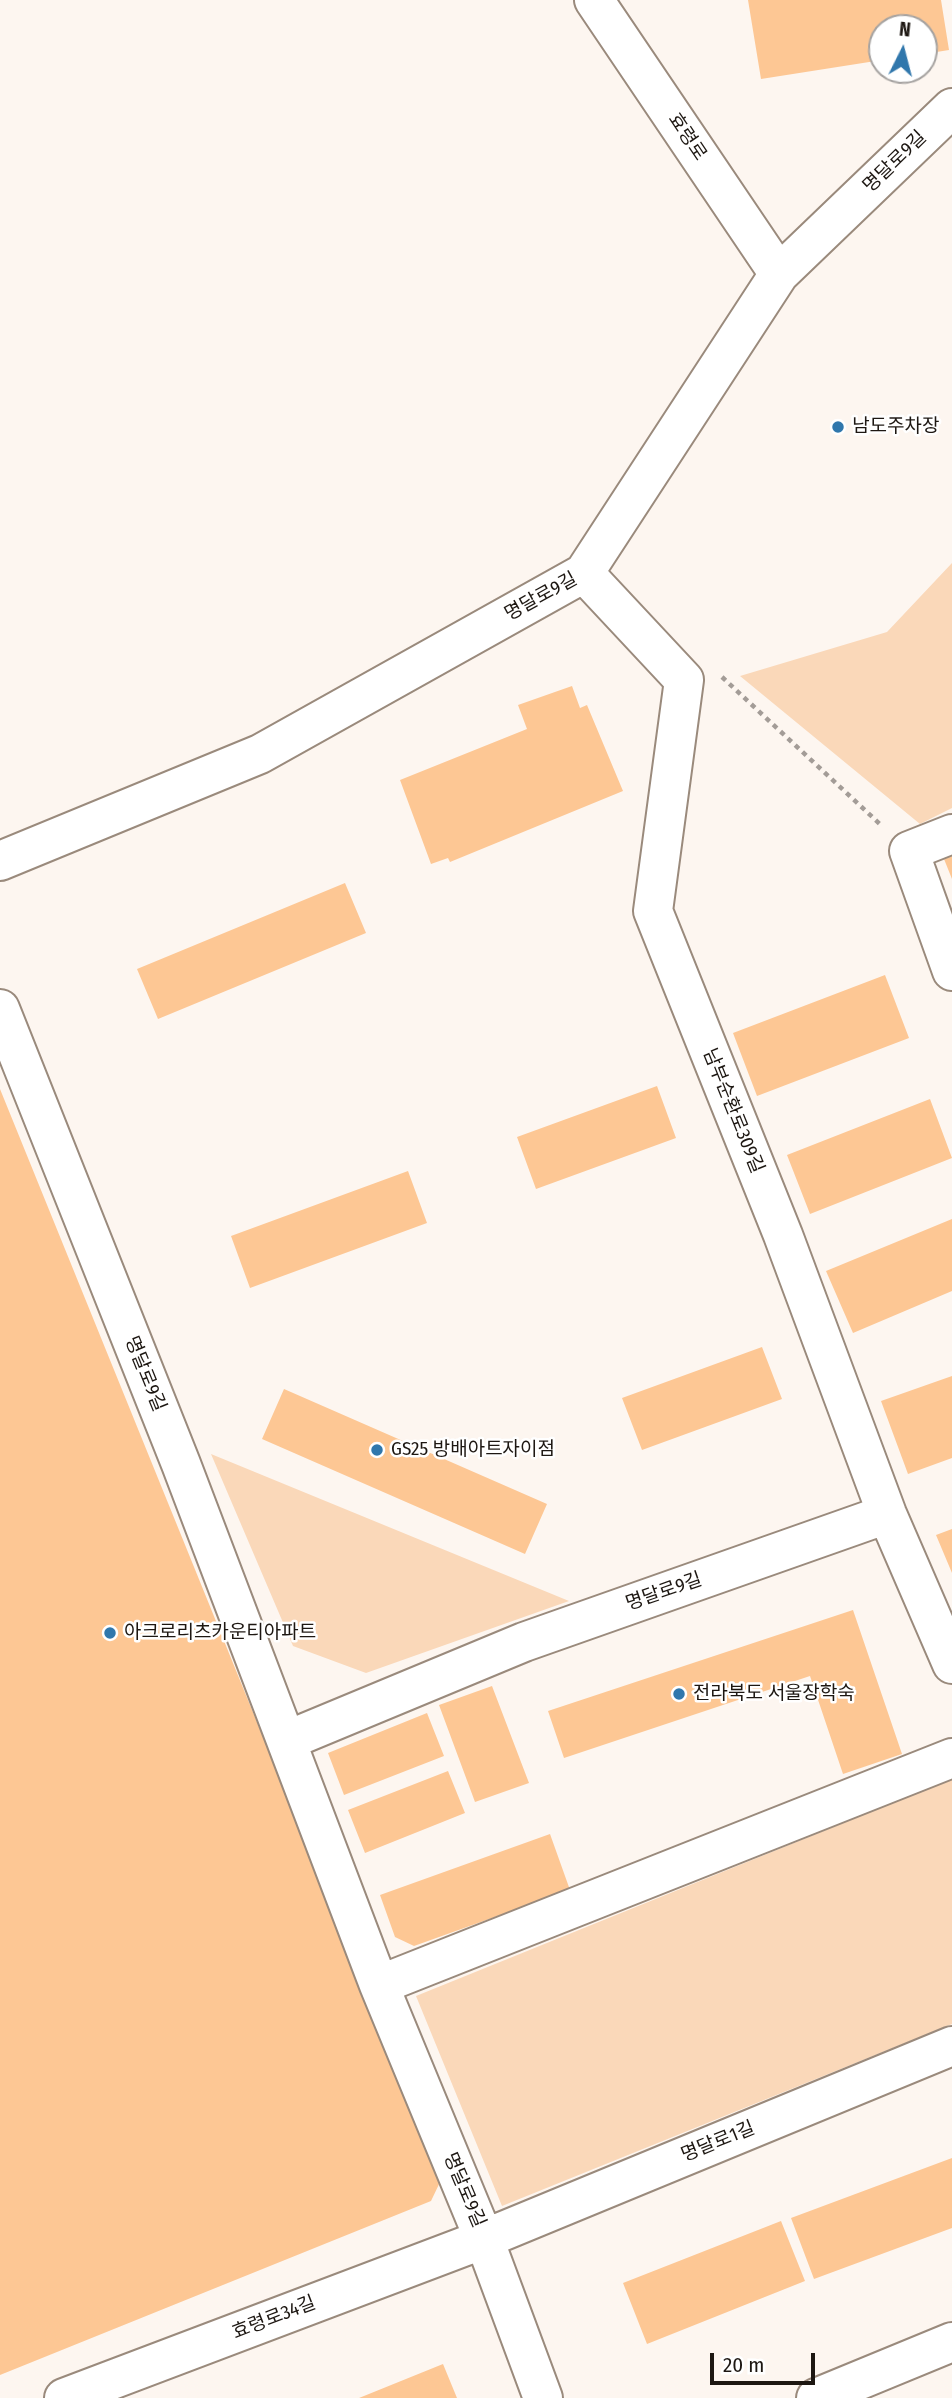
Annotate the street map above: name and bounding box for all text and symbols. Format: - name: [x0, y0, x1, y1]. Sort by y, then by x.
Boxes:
- north arrow: [868, 14, 938, 84]
- text: N: [898, 18, 912, 42]
- street label: 효령로: [663, 109, 711, 165]
- street label: 명달로9길: [859, 126, 931, 198]
- place label: 남도주차장: [852, 416, 939, 438]
- marker: 남도주차장: [830, 419, 846, 435]
- street label: 명달로9길: [501, 568, 581, 626]
- street label: 남부순환로309길: [698, 1045, 768, 1177]
- street label: 명달로9길: [120, 1333, 170, 1415]
- place label: GS25 방배아트자이점: [391, 1439, 555, 1461]
- marker: GS25 방배아트자이점: [369, 1442, 385, 1458]
- street label: 명달로9길: [623, 1568, 705, 1616]
- place label: 아크로리츠카운티아파트: [124, 1622, 316, 1644]
- marker: 아크로리츠카운티아파트: [102, 1625, 118, 1641]
- place label: 전라북도 서울장학숙: [693, 1683, 855, 1705]
- marker: 전라북도 서울장학숙: [671, 1686, 687, 1702]
- street label: 명달로1길: [678, 2117, 758, 2167]
- street label: 명달로9길: [438, 2149, 490, 2231]
- street label: 효령로34길: [229, 2292, 319, 2344]
- scale bar: [714, 2338, 819, 2382]
- text: 20 m: [723, 2352, 764, 2378]

